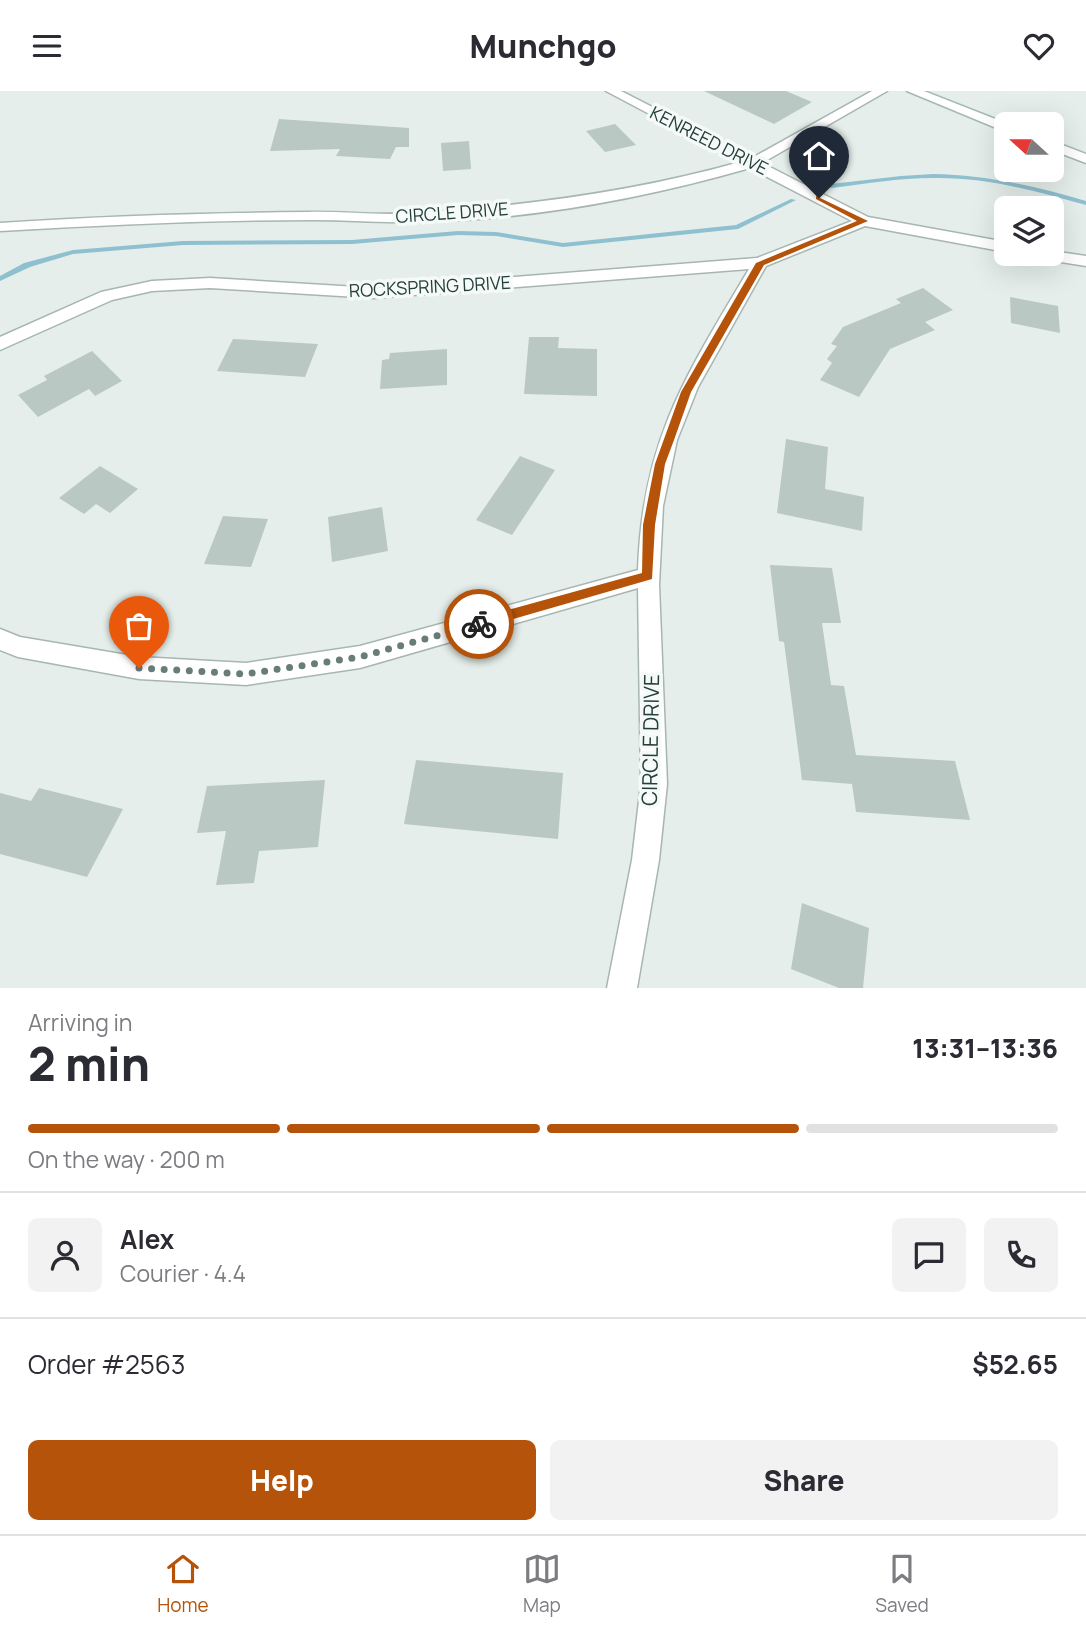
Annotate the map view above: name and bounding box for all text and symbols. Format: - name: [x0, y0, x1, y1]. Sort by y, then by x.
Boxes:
- text: Munchgo: [470, 24, 616, 68]
- icon: menu: [28, 27, 66, 65]
- icon: heart: [1020, 27, 1058, 65]
- street label: KENREED DRIVE: [646, 100, 773, 180]
- north arrow: [994, 112, 1064, 182]
- map controls: [994, 112, 1064, 266]
- pin: [789, 126, 849, 198]
- icon: home: [800, 137, 838, 175]
- street label: CIRCLE DRIVE: [395, 196, 509, 228]
- button: layers: [994, 196, 1064, 266]
- street label: ROCKSPRING DRIVE: [348, 270, 512, 302]
- courier: [444, 589, 514, 659]
- pin: [109, 596, 169, 668]
- icon: bike: [460, 605, 498, 643]
- icon: bag: [120, 607, 158, 645]
- street label: CIRCLE DRIVE: [635, 674, 665, 806]
- text: Arriving in: [28, 1006, 133, 1038]
- text: 13:31–13:36: [912, 1030, 1058, 1066]
- text: 2 min: [28, 1032, 150, 1095]
- text: On the way · 200 m: [28, 1143, 225, 1175]
- button: person: [28, 1218, 102, 1292]
- button: chat: [892, 1218, 966, 1292]
- button: phone: [984, 1218, 1058, 1292]
- text: Alex: [120, 1221, 174, 1257]
- text: Courier · 4.4: [120, 1257, 246, 1289]
- text: Order #2563: [28, 1346, 185, 1382]
- text: $52.65: [972, 1346, 1058, 1382]
- button: Help: [28, 1440, 536, 1520]
- button: Share: [550, 1440, 1058, 1520]
- tab: Home: [157, 1550, 209, 1618]
- tab: Map: [523, 1550, 561, 1618]
- tab: Saved: [875, 1550, 929, 1618]

